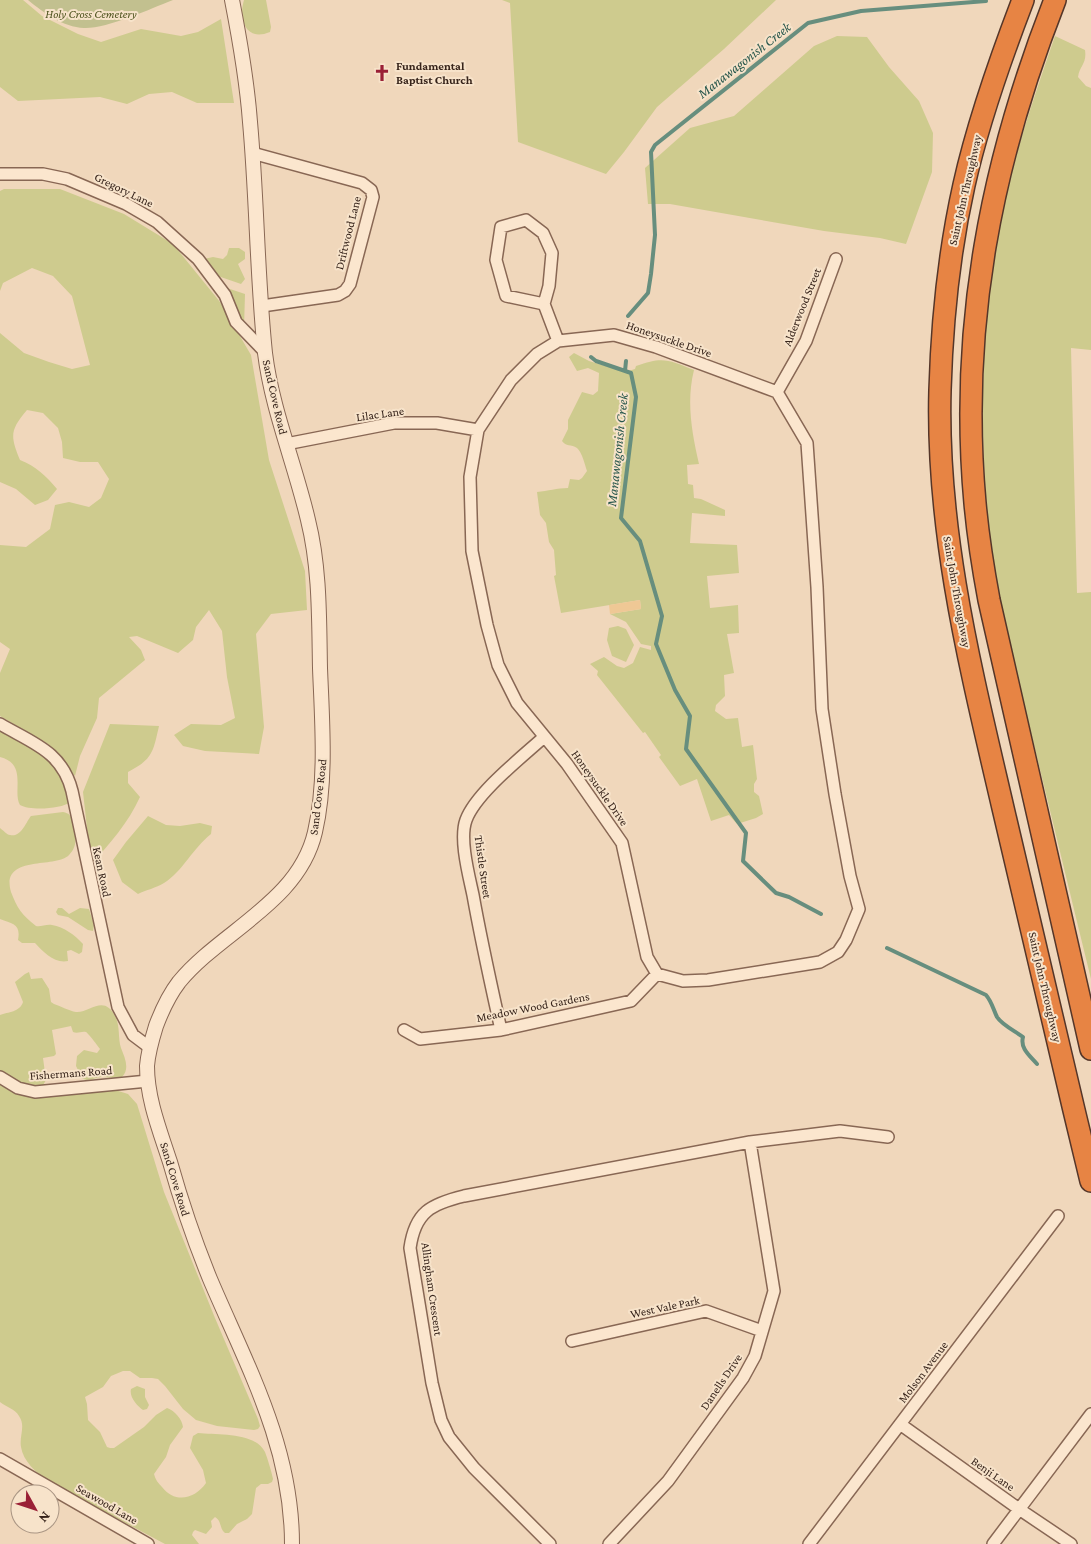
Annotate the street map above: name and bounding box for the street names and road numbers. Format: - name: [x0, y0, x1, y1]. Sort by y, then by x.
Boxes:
- street label: Saint John Throughway: [945, 133, 985, 247]
- street label: Gregory Lane: [92, 170, 156, 210]
- street label: Driftwood Lane: [332, 195, 364, 271]
- street label: Alderwood Street: [780, 265, 824, 348]
- street label: Honeysuckle Drive: [624, 318, 714, 360]
- street label: Sand Cove Road: [260, 358, 291, 436]
- street label: Lilac Lane: [355, 404, 405, 424]
- street label: Saint John Throughway: [940, 535, 974, 649]
- street label: Honeysuckle Drive: [569, 747, 631, 829]
- street label: Sand Cove Road: [306, 758, 330, 836]
- street label: Thistle Street: [472, 835, 494, 900]
- street label: Kean Road: [90, 846, 114, 899]
- street label: Saint John Throughway: [1025, 930, 1065, 1044]
- street label: Meadow Wood Gardens: [475, 989, 591, 1025]
- street label: Fishermans Road: [29, 1063, 113, 1083]
- street label: Sand Cove Road: [157, 1140, 193, 1218]
- street label: Allingham Crescent: [419, 1241, 446, 1338]
- street label: West Vale Park: [629, 1293, 701, 1321]
- street label: Molson Avenue: [895, 1338, 951, 1406]
- street label: Danells Drive: [697, 1351, 745, 1413]
- street label: Benji Lane: [969, 1454, 1017, 1494]
- street label: Seawood Lane: [74, 1481, 140, 1527]

